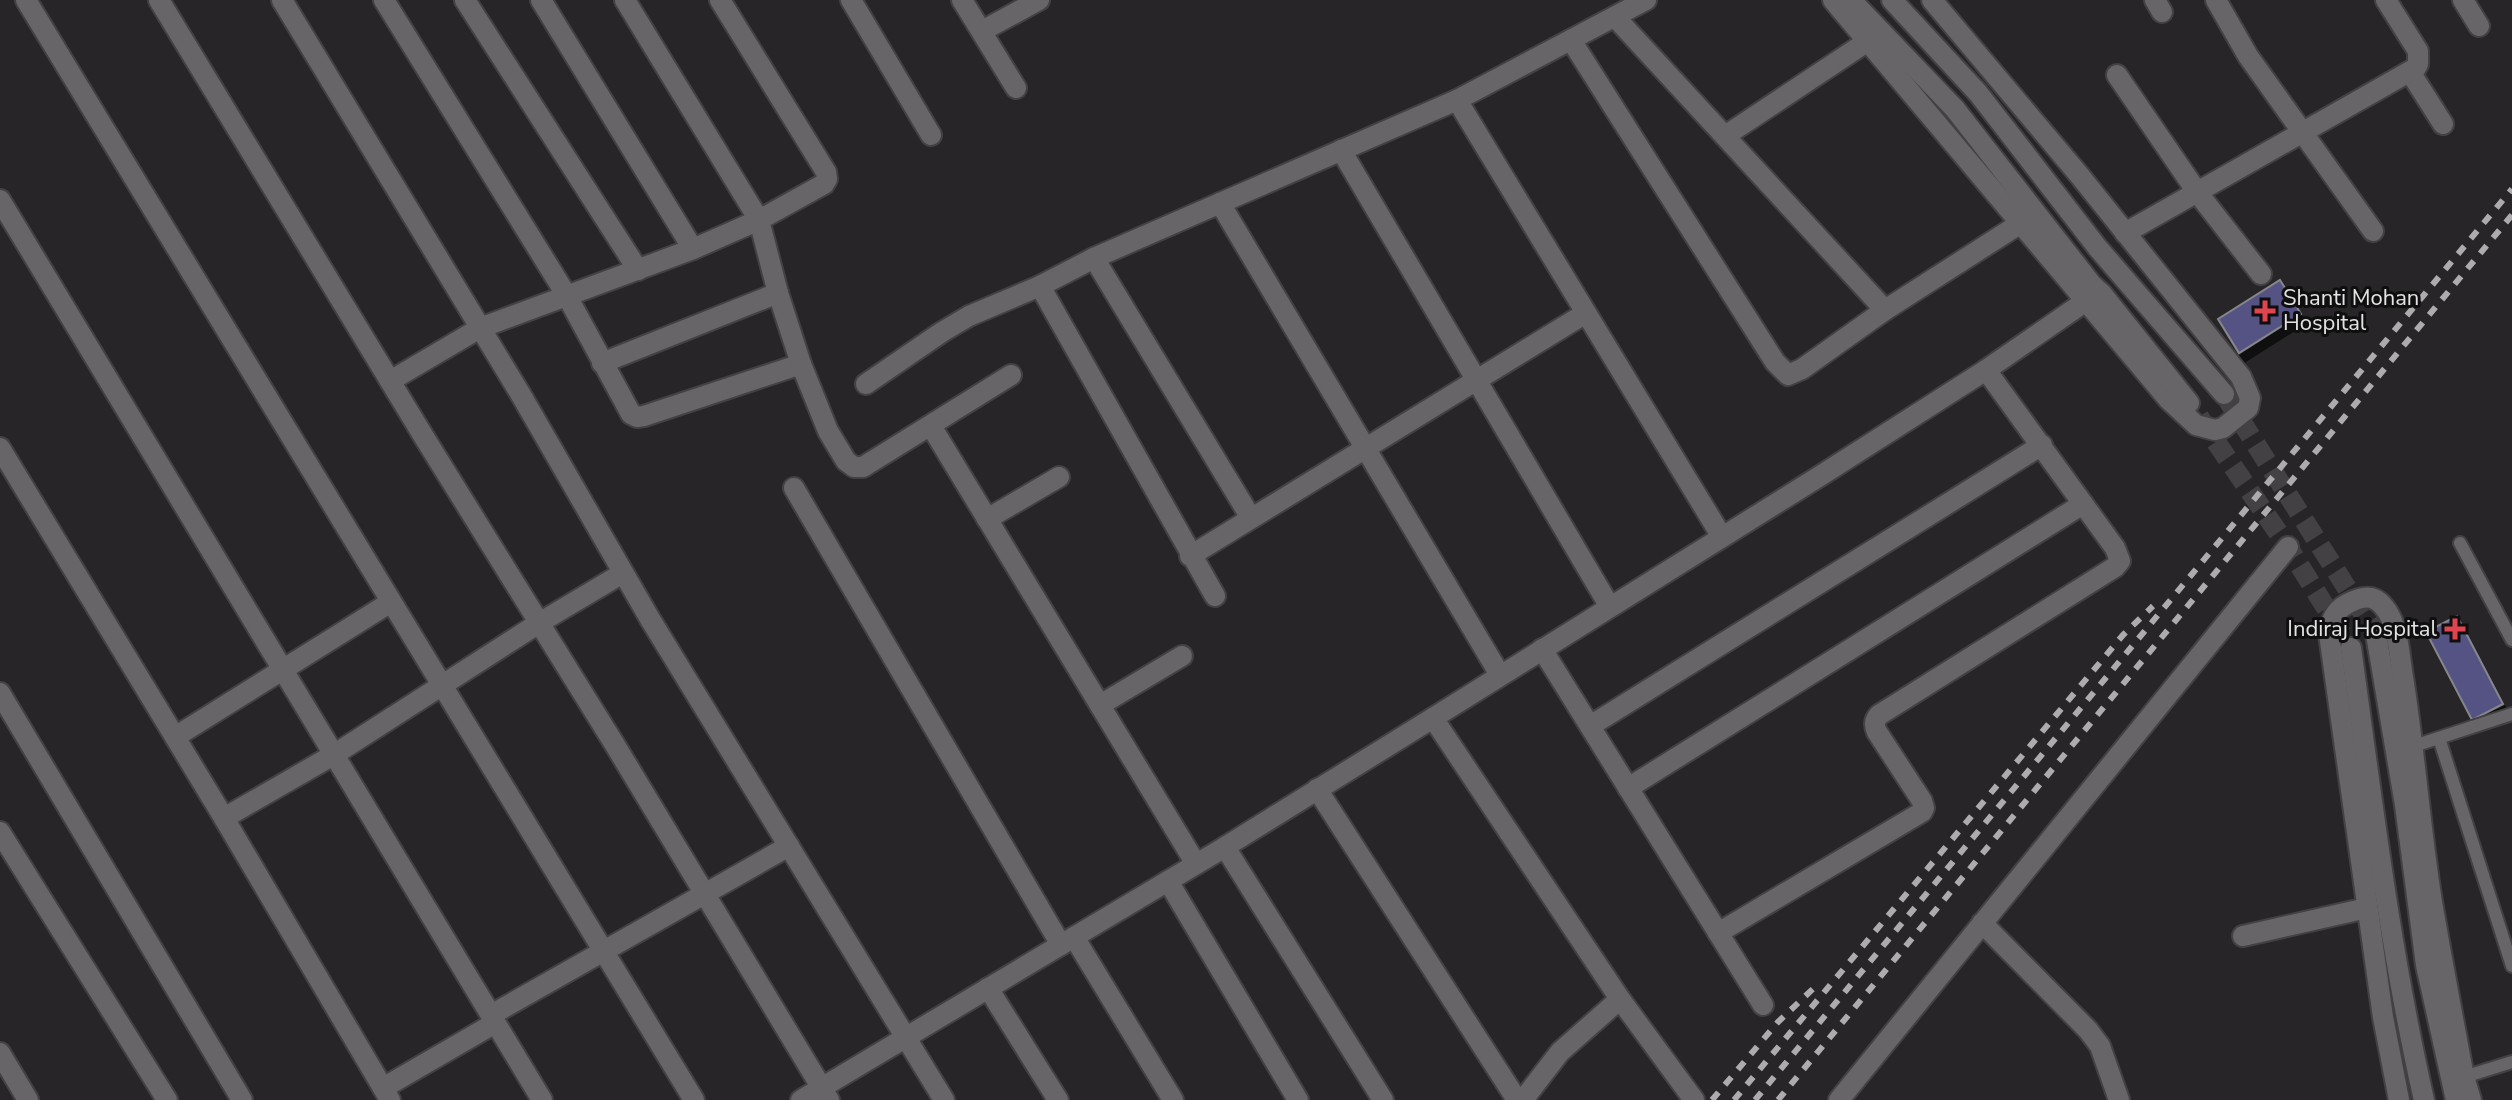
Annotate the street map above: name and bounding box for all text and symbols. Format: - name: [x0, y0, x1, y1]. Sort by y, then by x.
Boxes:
- place label: Shanti Mohan Hospital: [2283, 283, 2419, 338]
- marker: Shanti Mohan Hospital: [2254, 300, 2276, 322]
- place label: Indiraj Hospital: [2287, 614, 2437, 644]
- marker: Indiraj Hospital: [2444, 618, 2466, 640]

